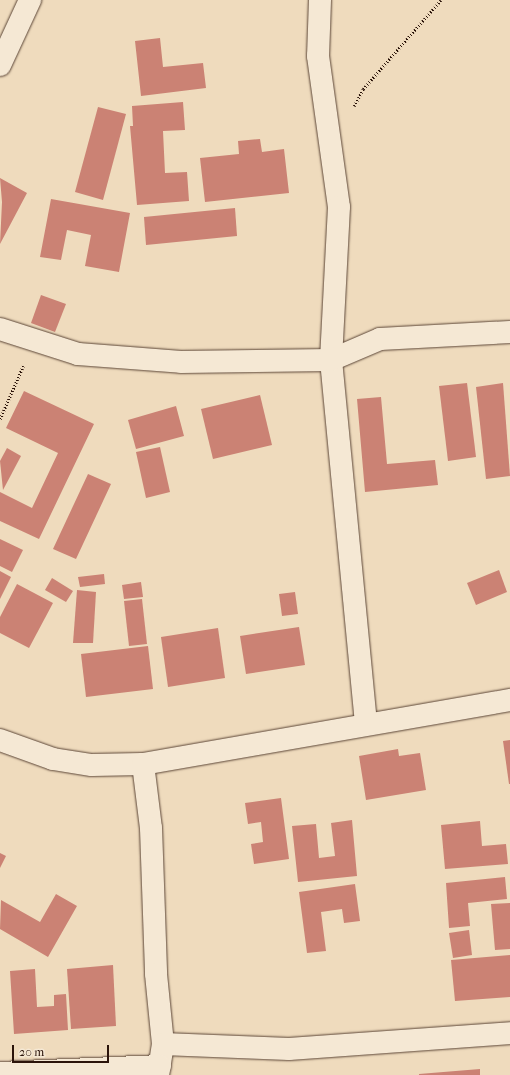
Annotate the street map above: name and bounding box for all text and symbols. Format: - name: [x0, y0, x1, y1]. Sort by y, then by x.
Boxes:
- scale bar: [14, 1037, 111, 1063]
- text: 20 m: [19, 1045, 44, 1059]

